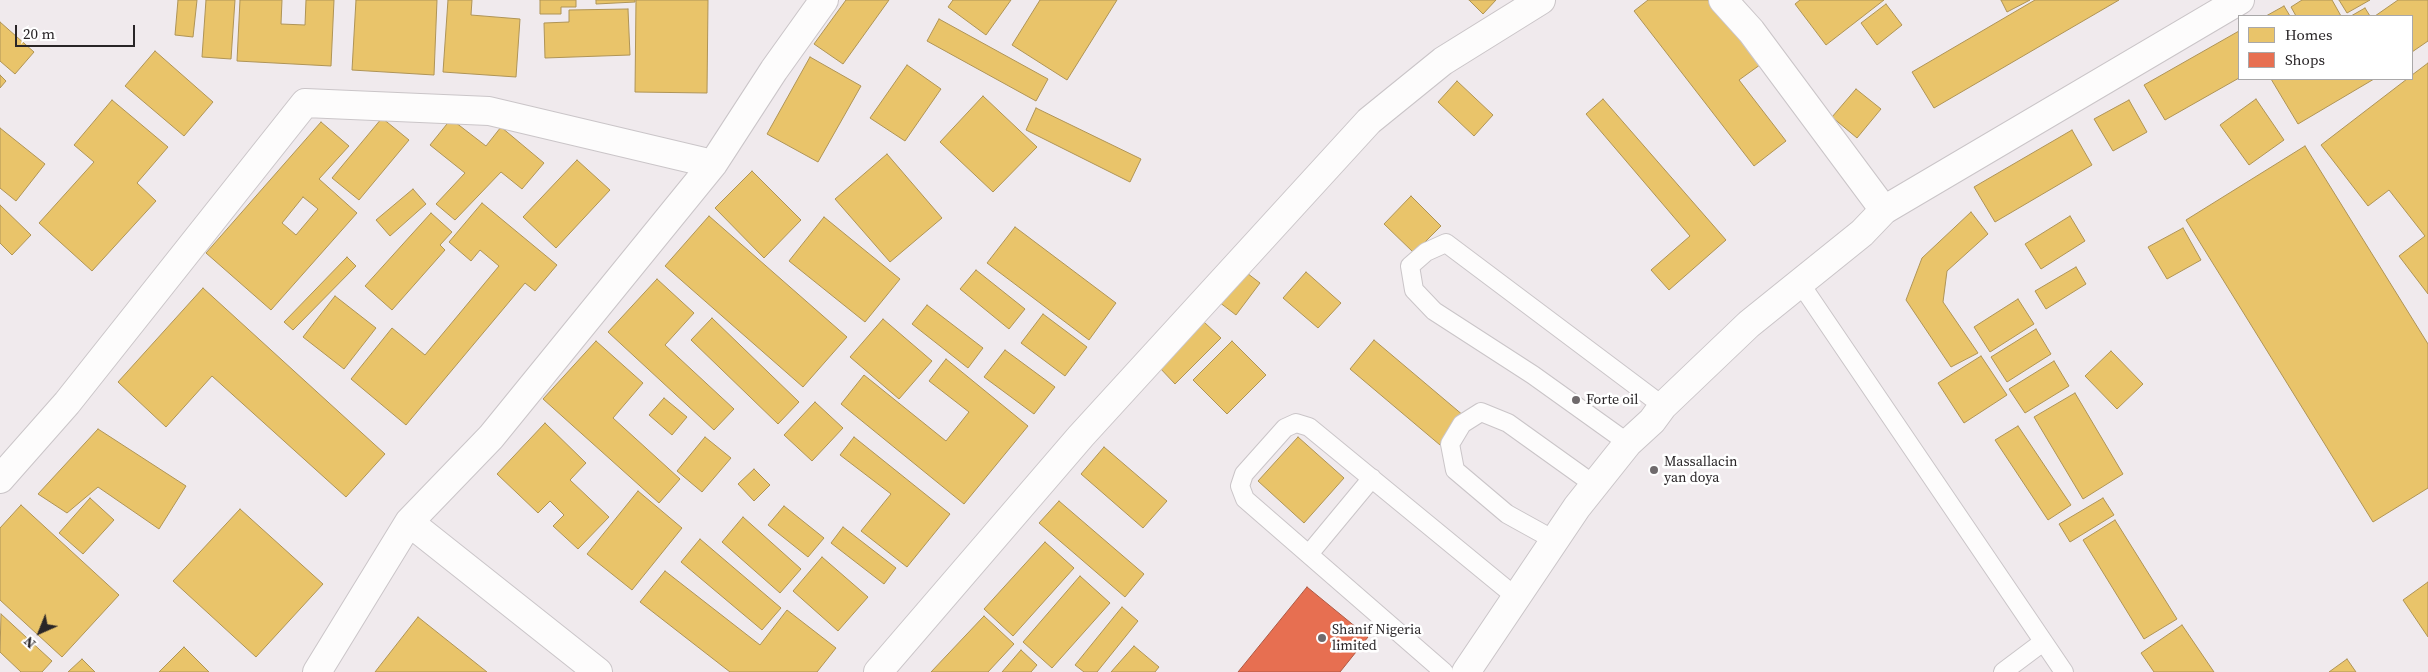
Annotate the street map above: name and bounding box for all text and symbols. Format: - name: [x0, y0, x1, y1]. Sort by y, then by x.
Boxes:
- scale bar: [18, 15, 138, 47]
- legend: [2238, 15, 2413, 80]
- text: 20 m: [23, 23, 55, 44]
- text: Homes: [2285, 24, 2332, 45]
- text: Shops: [2285, 49, 2325, 70]
- place label: Forte oil: [1586, 392, 1638, 408]
- marker: Forte oil: [1570, 394, 1582, 406]
- place label: Massallacin yan doya: [1664, 454, 1738, 487]
- marker: Massallacin yan doya: [1648, 464, 1660, 476]
- north arrow: [15, 607, 65, 657]
- place label: Shanif Nigeria limited: [1332, 622, 1421, 654]
- text: N: [19, 632, 40, 654]
- marker: Shanif Nigeria limited: [1316, 632, 1328, 644]

